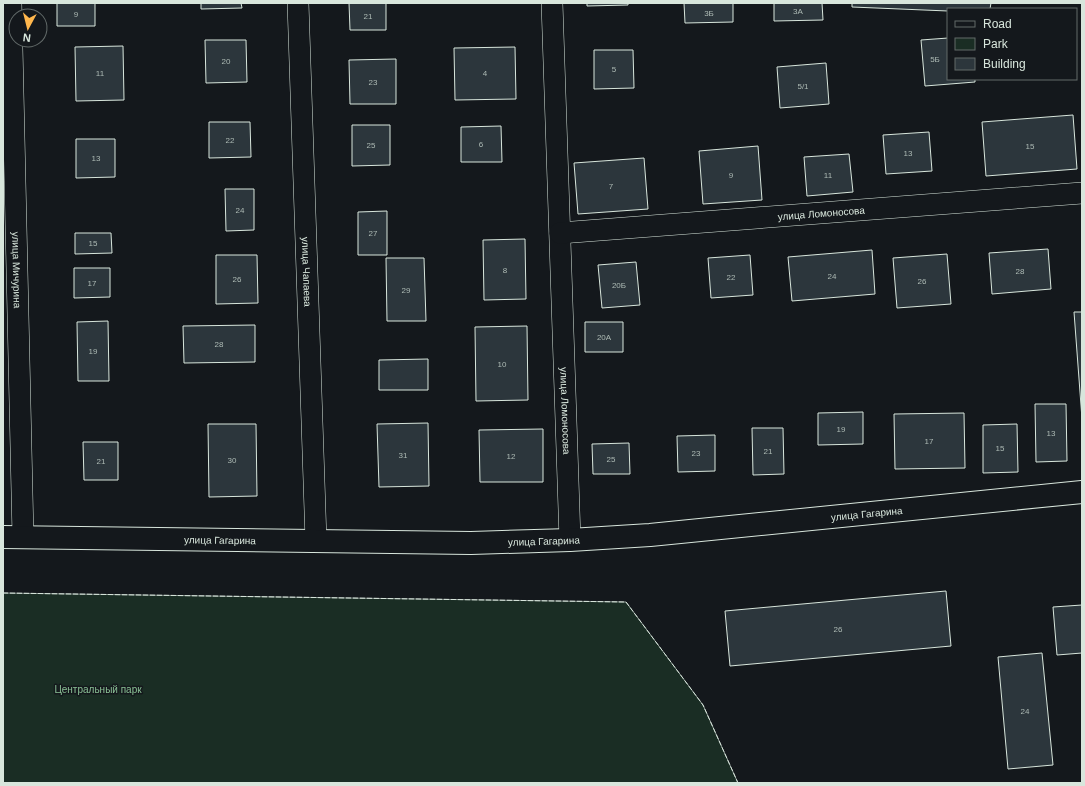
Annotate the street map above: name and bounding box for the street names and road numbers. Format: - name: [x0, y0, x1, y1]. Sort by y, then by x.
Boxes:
- street label: улица Ломоносова: [777, 204, 866, 222]
- street label: улица Мичурина: [11, 232, 23, 309]
- street label: улица Чапаева: [300, 237, 314, 307]
- street label: улица Ломоносова: [559, 367, 573, 455]
- street label: улица Гагарина: [830, 504, 903, 522]
- street label: улица Гагарина: [184, 534, 256, 546]
- street label: улица Гагарина: [508, 534, 581, 547]

